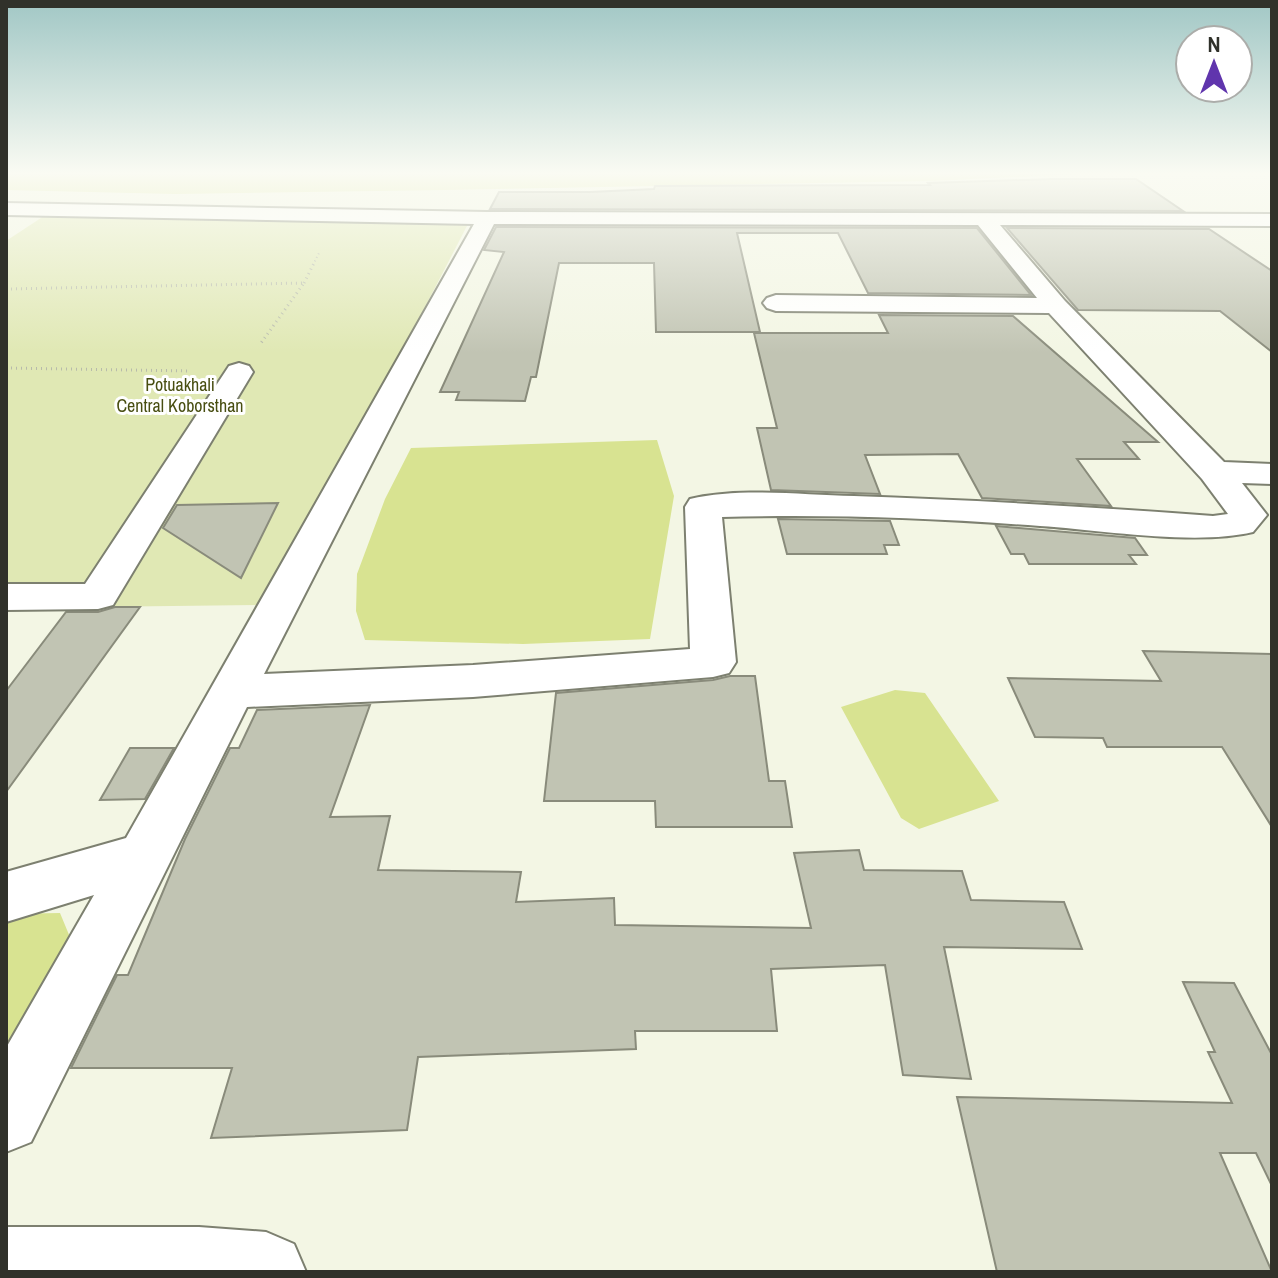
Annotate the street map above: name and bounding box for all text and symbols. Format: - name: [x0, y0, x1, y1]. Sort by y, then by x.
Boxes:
- north arrow: [1174, 24, 1254, 104]
- text: N: [1207, 29, 1221, 59]
- park label: Potuakhali Central Koborsthan: [116, 372, 244, 418]

